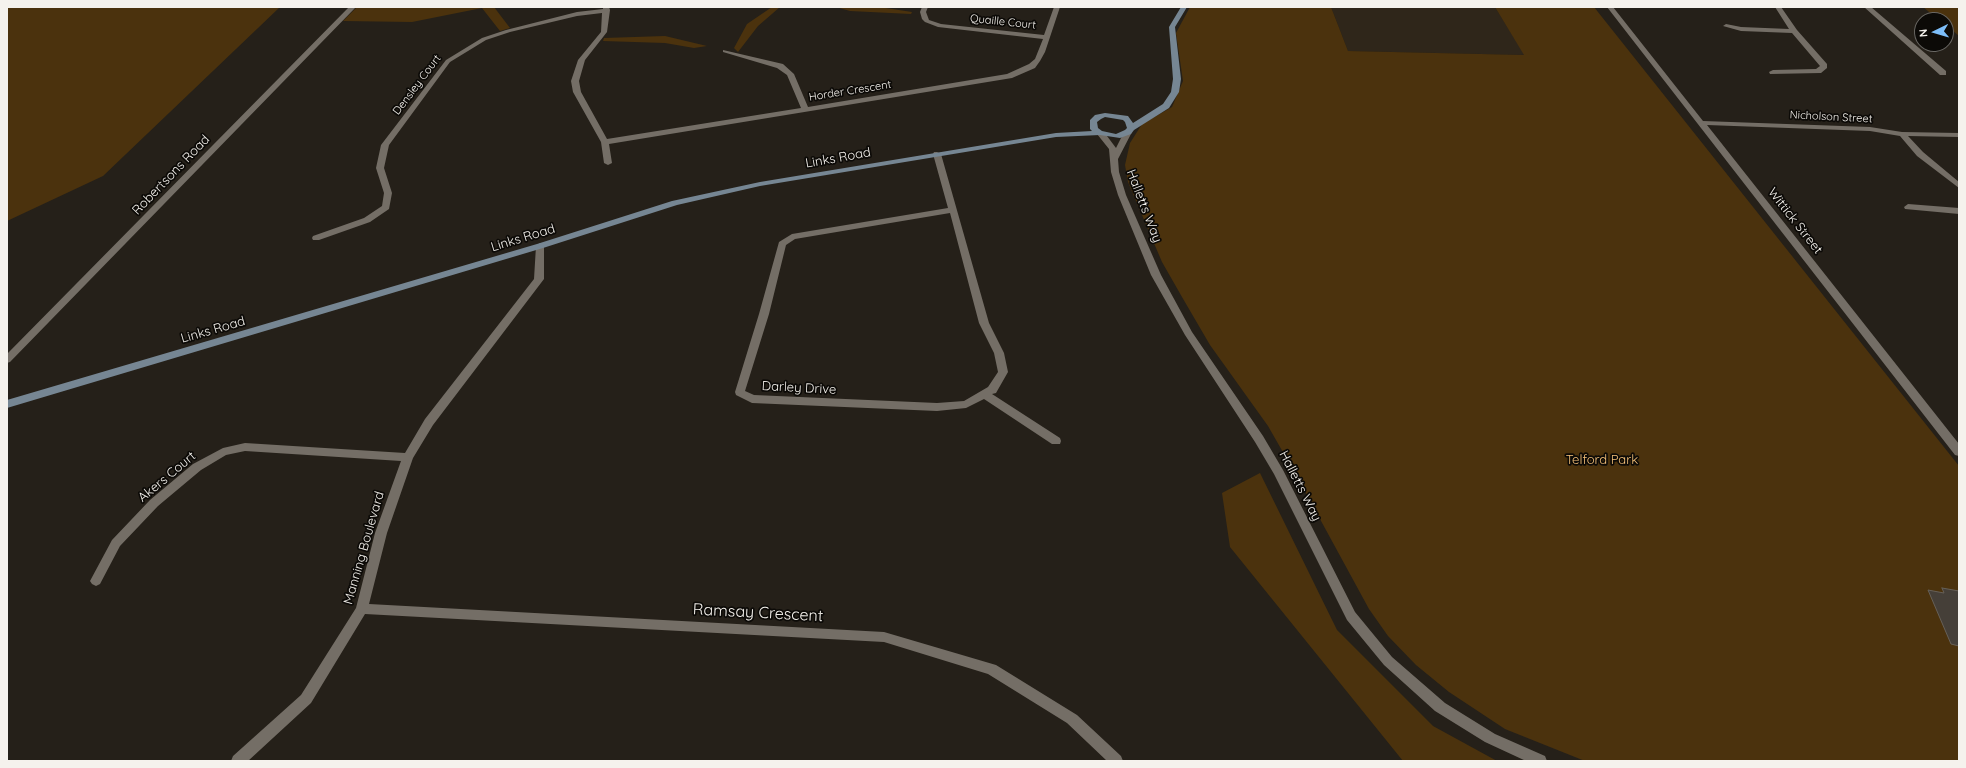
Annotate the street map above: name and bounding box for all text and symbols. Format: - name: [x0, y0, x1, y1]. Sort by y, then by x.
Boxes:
- street label: Quaille Court: [969, 12, 1037, 32]
- north arrow: [1914, 12, 1954, 52]
- text: N: [1916, 28, 1930, 38]
- street label: Densley Court: [390, 52, 444, 118]
- street label: Horder Crescent: [808, 78, 892, 104]
- street label: Nicholson Street: [1789, 108, 1873, 126]
- street label: Robertsons Road: [129, 132, 213, 218]
- street label: Links Road: [804, 145, 872, 171]
- street label: Halletts Way: [1123, 167, 1165, 245]
- street label: Wittick Street: [1764, 185, 1826, 257]
- street label: Links Road: [489, 221, 557, 255]
- street label: Links Road: [179, 313, 247, 347]
- street label: Darley Drive: [761, 378, 837, 398]
- street label: Akers Court: [135, 448, 199, 506]
- street label: Halletts Way: [1276, 448, 1324, 524]
- park label: Telford Park: [1566, 452, 1638, 468]
- street label: Manning Boulevard: [340, 490, 388, 606]
- street label: Ramsay Crescent: [692, 600, 824, 626]

